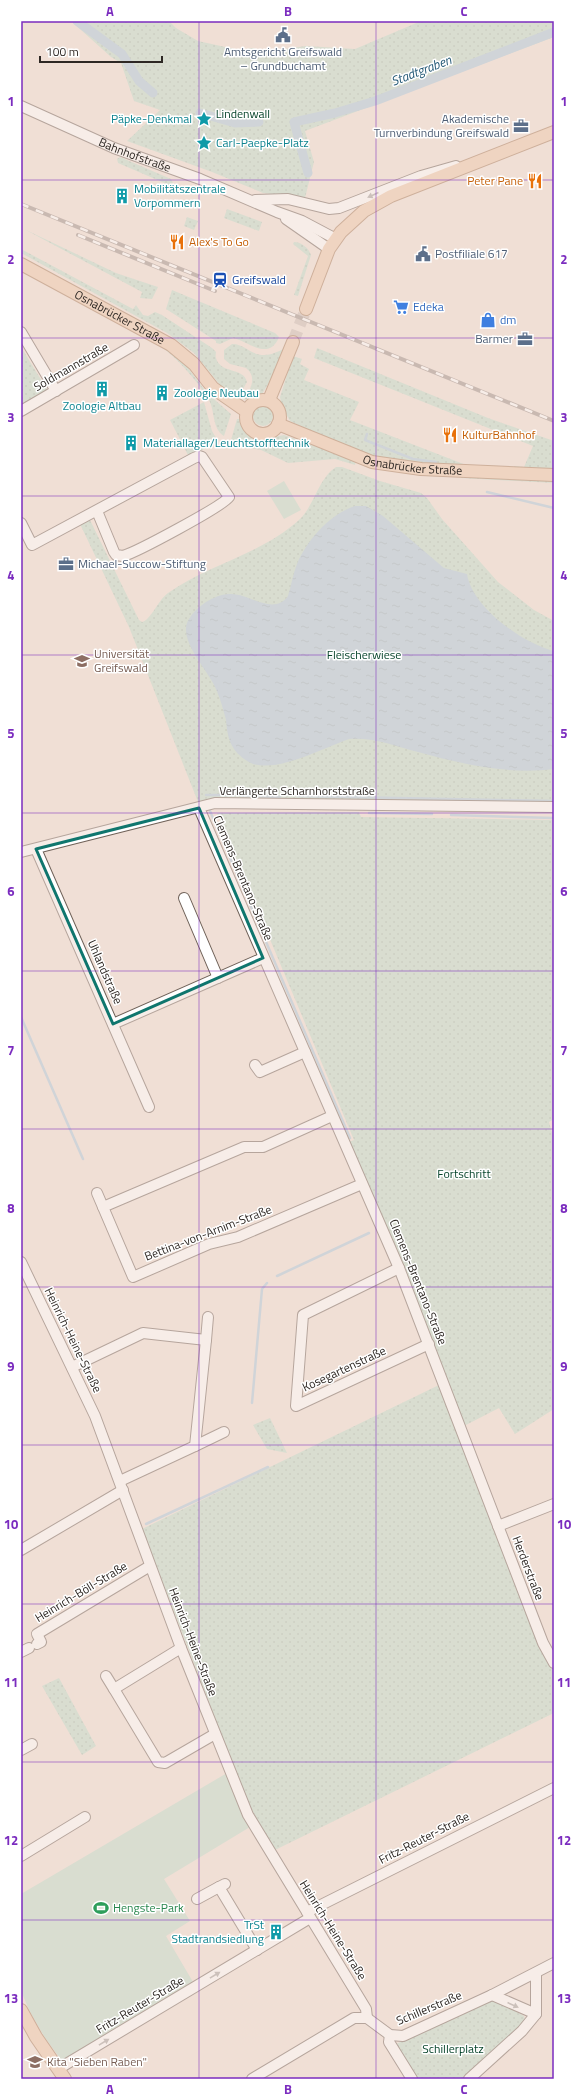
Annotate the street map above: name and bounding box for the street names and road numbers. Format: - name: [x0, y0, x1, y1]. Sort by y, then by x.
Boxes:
- street label: Bahnhofstraße: [96, 132, 174, 177]
- street label: Osnabrücker Straße: [71, 285, 168, 349]
- street label: Soldmannstraße: [30, 337, 112, 396]
- street label: Osnabrücker Straße: [360, 449, 463, 480]
- street label: Verlängerte Scharnhorststraße: [219, 781, 375, 800]
- street label: Clemens-Brentano-Straße: [209, 812, 278, 943]
- street label: Uhlandstraße: [83, 937, 128, 1007]
- street label: Bettina-von-Arnim-Straße: [142, 1200, 274, 1266]
- street label: Clemens-Brentano-Straße: [385, 1216, 452, 1348]
- street label: Heinrich-Heine-Straße: [40, 1284, 107, 1396]
- street label: Kosegartenstraße: [299, 1341, 389, 1396]
- street label: Herderstraße: [507, 1533, 549, 1603]
- street label: Heinrich-Böll-Straße: [31, 1556, 131, 1627]
- street label: Heinrich-Heine-Straße: [164, 1585, 223, 1699]
- street label: Fritz-Reuter-Straße: [375, 1806, 472, 1869]
- street label: Heinrich-Heine-Straße: [295, 1876, 372, 1983]
- street label: Fritz-Reuter-Straße: [92, 1971, 187, 2038]
- street label: Schillerstraße: [393, 1985, 464, 2030]

